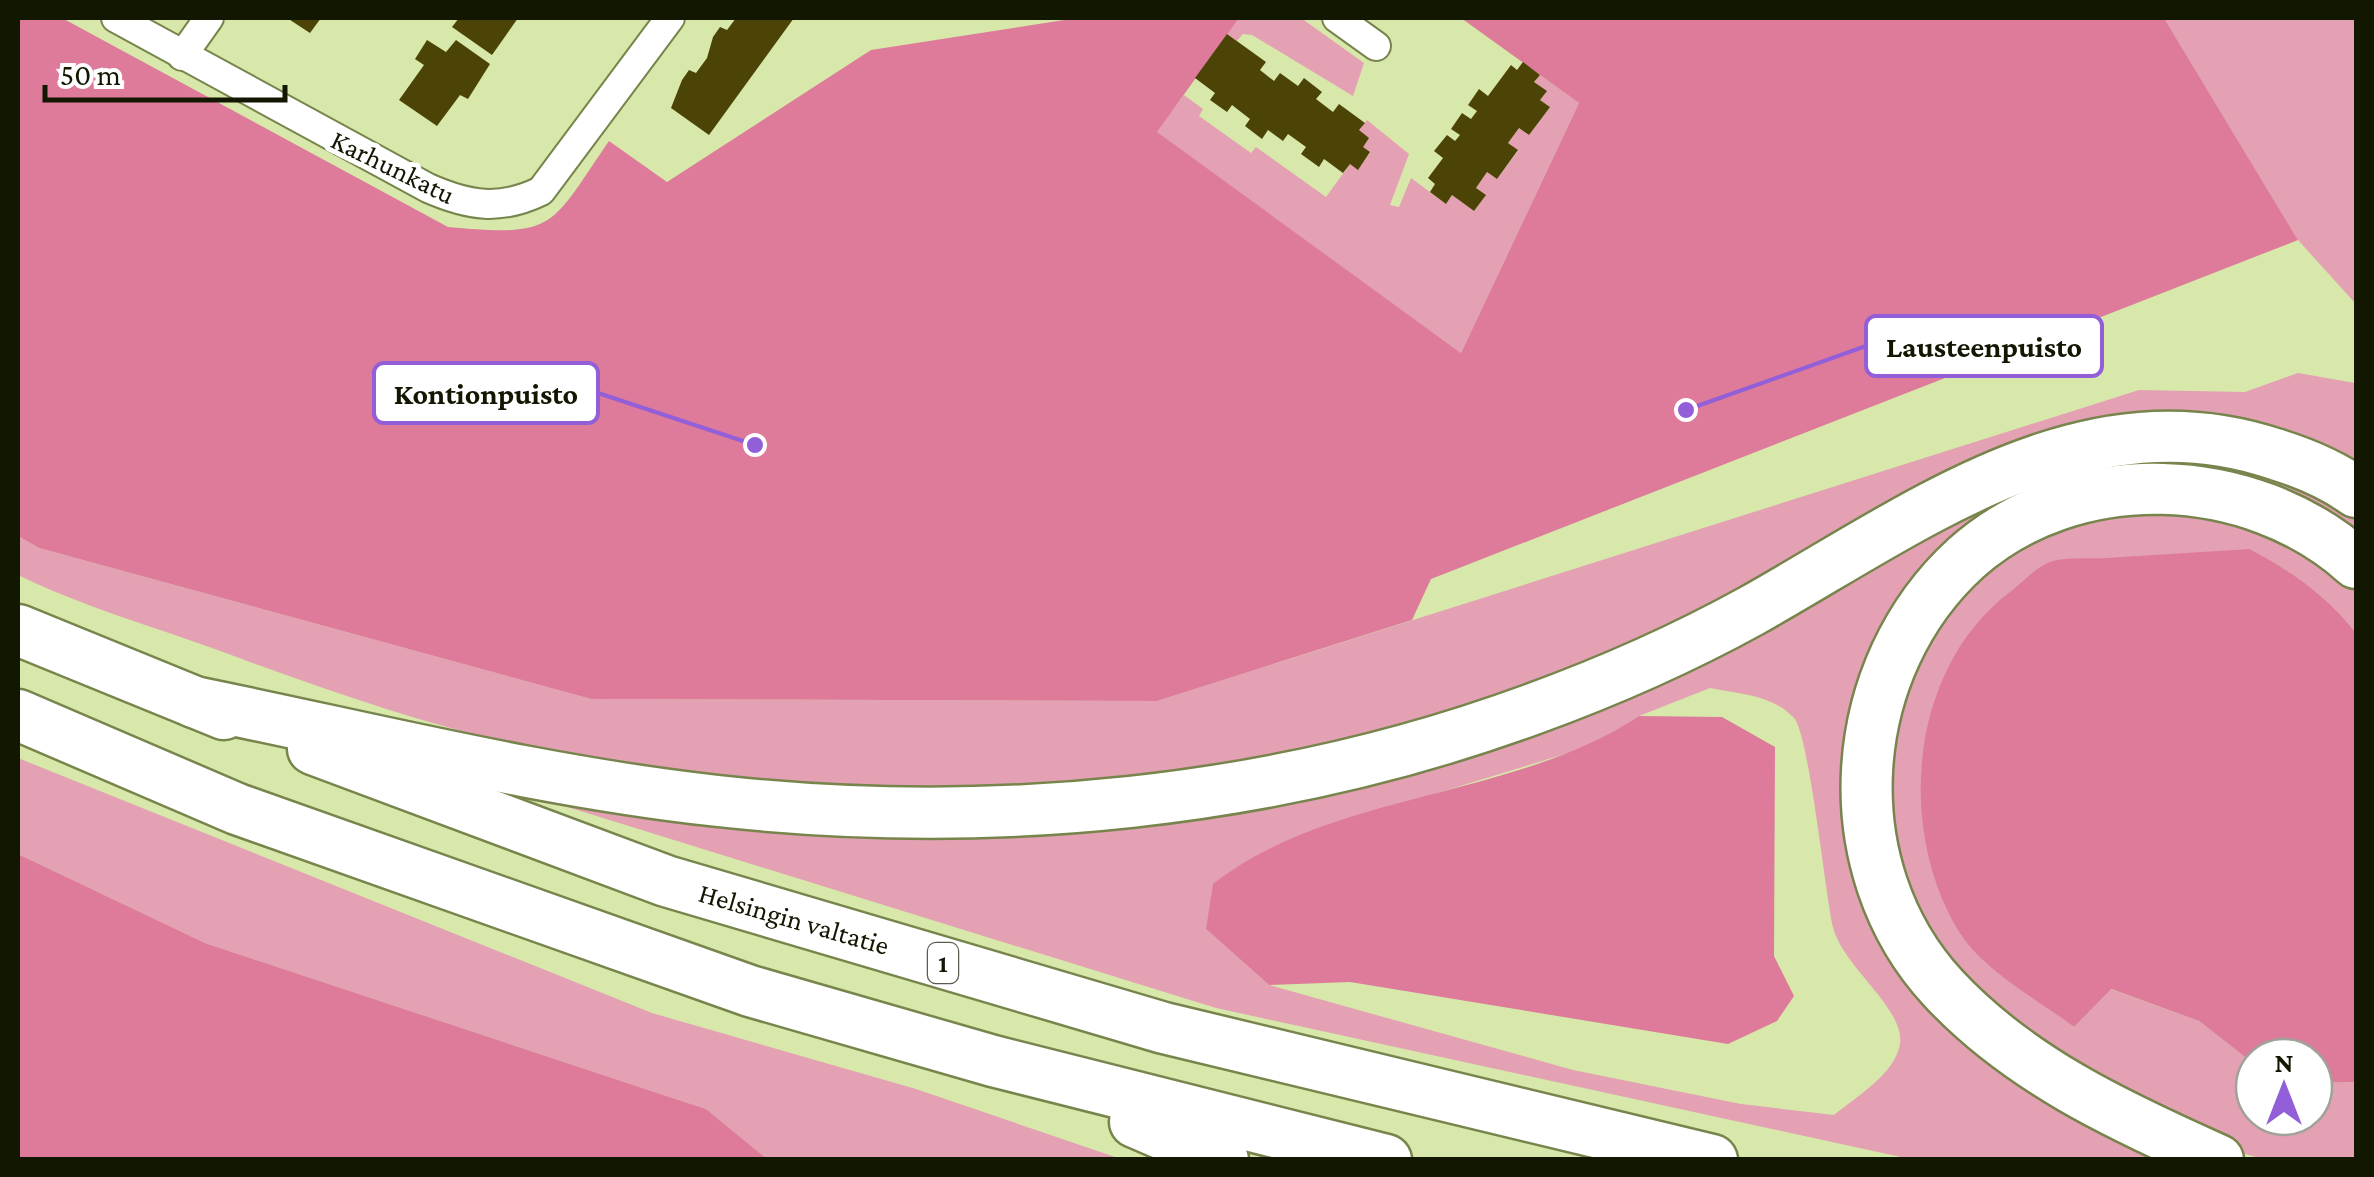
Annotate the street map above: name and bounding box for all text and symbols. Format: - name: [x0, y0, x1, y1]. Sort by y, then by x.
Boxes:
- scale bar: [45, 40, 285, 102]
- text: 50 m: [60, 58, 121, 91]
- street label: Karhunkatu: [326, 124, 460, 210]
- callout: Lausteenpuisto: [1866, 316, 2102, 376]
- text: Lausteenpuisto: [1886, 330, 2082, 363]
- callout: Kontionpuisto: [374, 363, 598, 423]
- text: Kontionpuisto: [394, 377, 578, 410]
- street label: Helsingin valtatie: [695, 877, 893, 961]
- road number: 1: [928, 943, 958, 983]
- north arrow: [2234, 1037, 2334, 1137]
- text: N: [2274, 1047, 2294, 1078]

